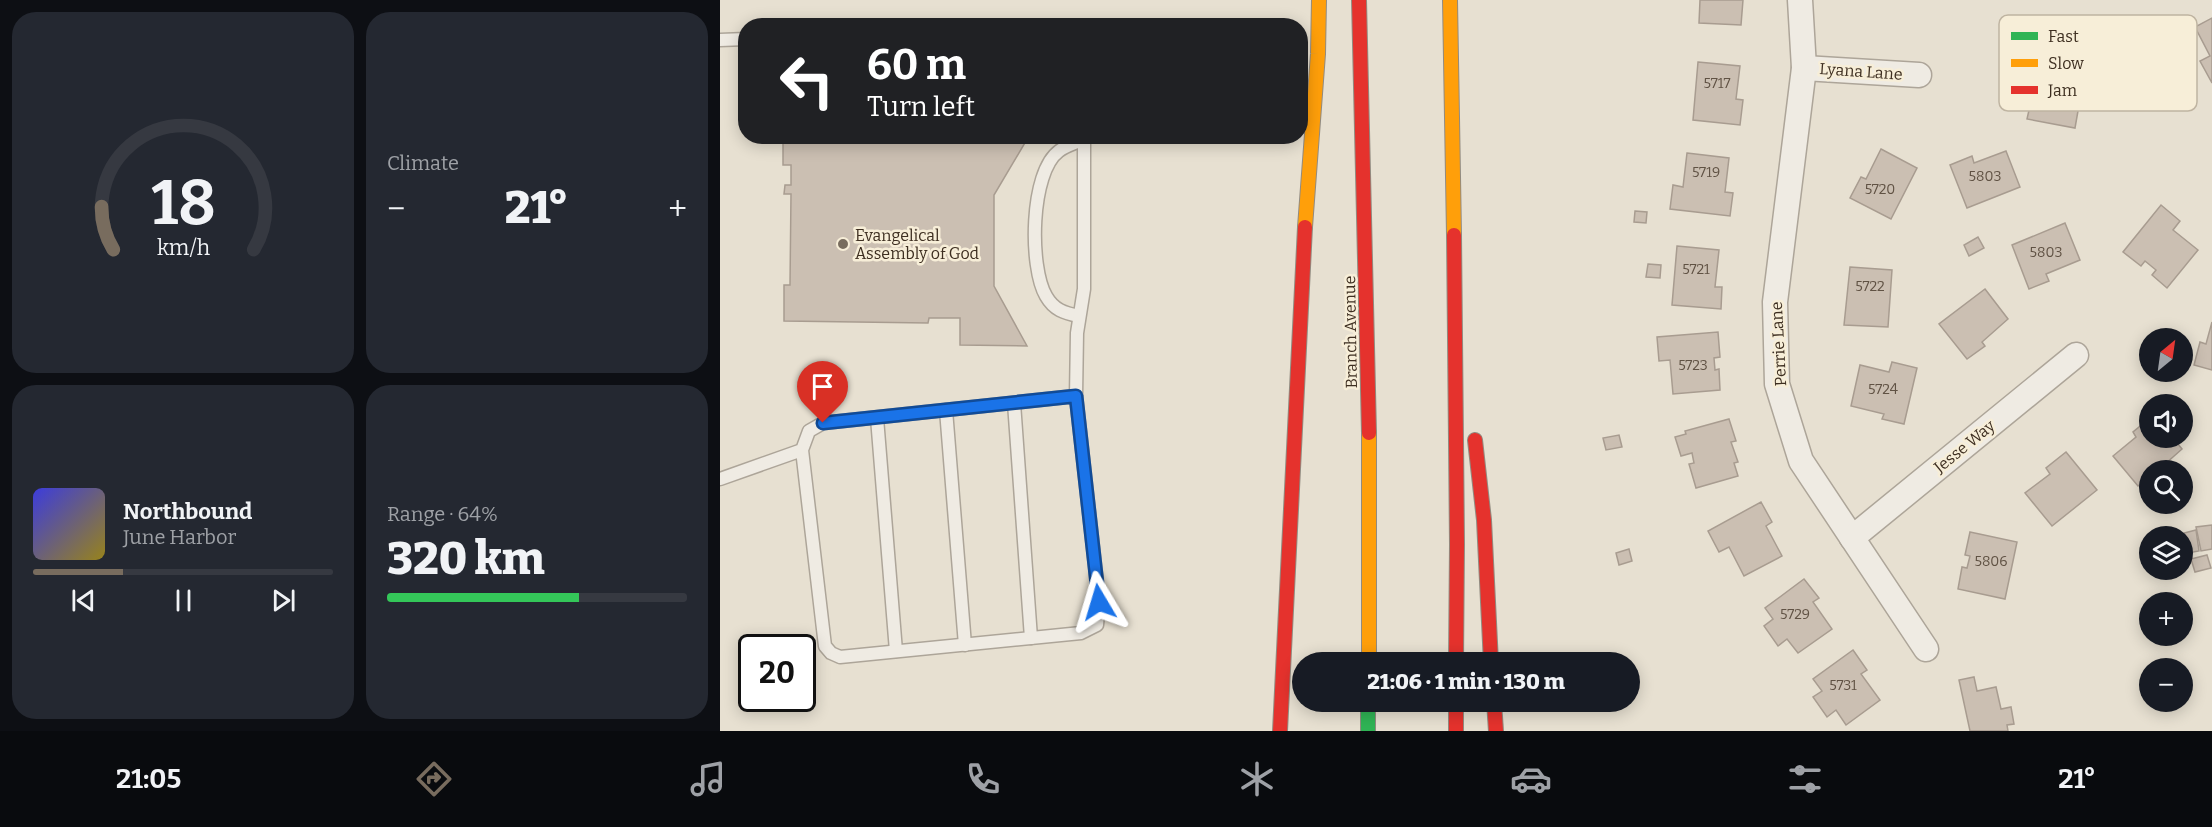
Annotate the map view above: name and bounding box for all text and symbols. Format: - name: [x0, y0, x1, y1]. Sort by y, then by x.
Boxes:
- legend: [1999, 15, 2197, 111]
- text: Fast: [2048, 27, 2079, 46]
- text: 60 m: [867, 40, 966, 90]
- icon: left: [768, 42, 846, 120]
- text: Slow: [2048, 54, 2084, 73]
- street label: Lyana Lane: [1819, 59, 1903, 84]
- house number: 5717: [1704, 75, 1730, 92]
- text: Jam: [2047, 81, 2077, 100]
- text: Turn left: [867, 91, 975, 123]
- text: Climate: [387, 151, 459, 175]
- house number: 5719: [1692, 164, 1720, 181]
- text: 18: [151, 166, 215, 241]
- house number: 5803: [1969, 168, 2001, 185]
- text: 21°: [505, 181, 569, 235]
- house number: 5720: [1865, 181, 1895, 198]
- text: −: [387, 189, 405, 229]
- text: +: [668, 189, 687, 229]
- place label: Evangelical Assembly of God: [855, 226, 980, 263]
- text: km/h: [156, 235, 210, 261]
- marker: Evangelical Assembly of God: [836, 237, 850, 251]
- house number: 5803: [2030, 244, 2062, 261]
- house number: 5721: [1682, 261, 1710, 278]
- street label: Branch Avenue: [1340, 275, 1361, 389]
- house number: 5722: [1855, 278, 1885, 295]
- street label: Perrie Lane: [1767, 301, 1790, 387]
- north arrow: [2139, 328, 2193, 382]
- map controls: [2139, 328, 2193, 712]
- house number: 5723: [1678, 357, 1708, 374]
- pin: [797, 361, 848, 423]
- icon: arrive: [806, 370, 839, 403]
- house number: 5724: [1868, 381, 1898, 398]
- button: sound: [2139, 394, 2193, 448]
- street label: Jesse Way: [1929, 416, 1999, 477]
- button: search: [2139, 460, 2193, 514]
- text: Northbound: [123, 498, 252, 525]
- text: Range · 64%: [387, 502, 498, 526]
- text: June Harbor: [123, 525, 236, 549]
- button: layers: [2139, 526, 2193, 580]
- text: 320 km: [387, 532, 545, 586]
- house number: 5806: [1974, 553, 2008, 570]
- position arrow: [1067, 570, 1131, 634]
- icon: previous: [67, 584, 100, 617]
- icon: pause: [167, 584, 200, 617]
- icon: next: [267, 584, 300, 617]
- button: +: [2139, 592, 2193, 646]
- house number: 5729: [1780, 606, 1810, 623]
- speed limit sign: 20: [738, 634, 816, 712]
- button: −: [2139, 658, 2193, 712]
- text: 21:06 · 1 min · 130 m: [1367, 668, 1565, 695]
- house number: 5731: [1829, 677, 1857, 694]
- icon: directions: [413, 758, 455, 800]
- icon: music: [687, 758, 729, 800]
- icon: phone: [962, 758, 1004, 800]
- icon: climate: [1236, 758, 1278, 800]
- icon: car: [1510, 758, 1552, 800]
- icon: filters: [1784, 758, 1826, 800]
- text: 21:05: [116, 763, 181, 795]
- text: 21°: [2058, 763, 2096, 795]

